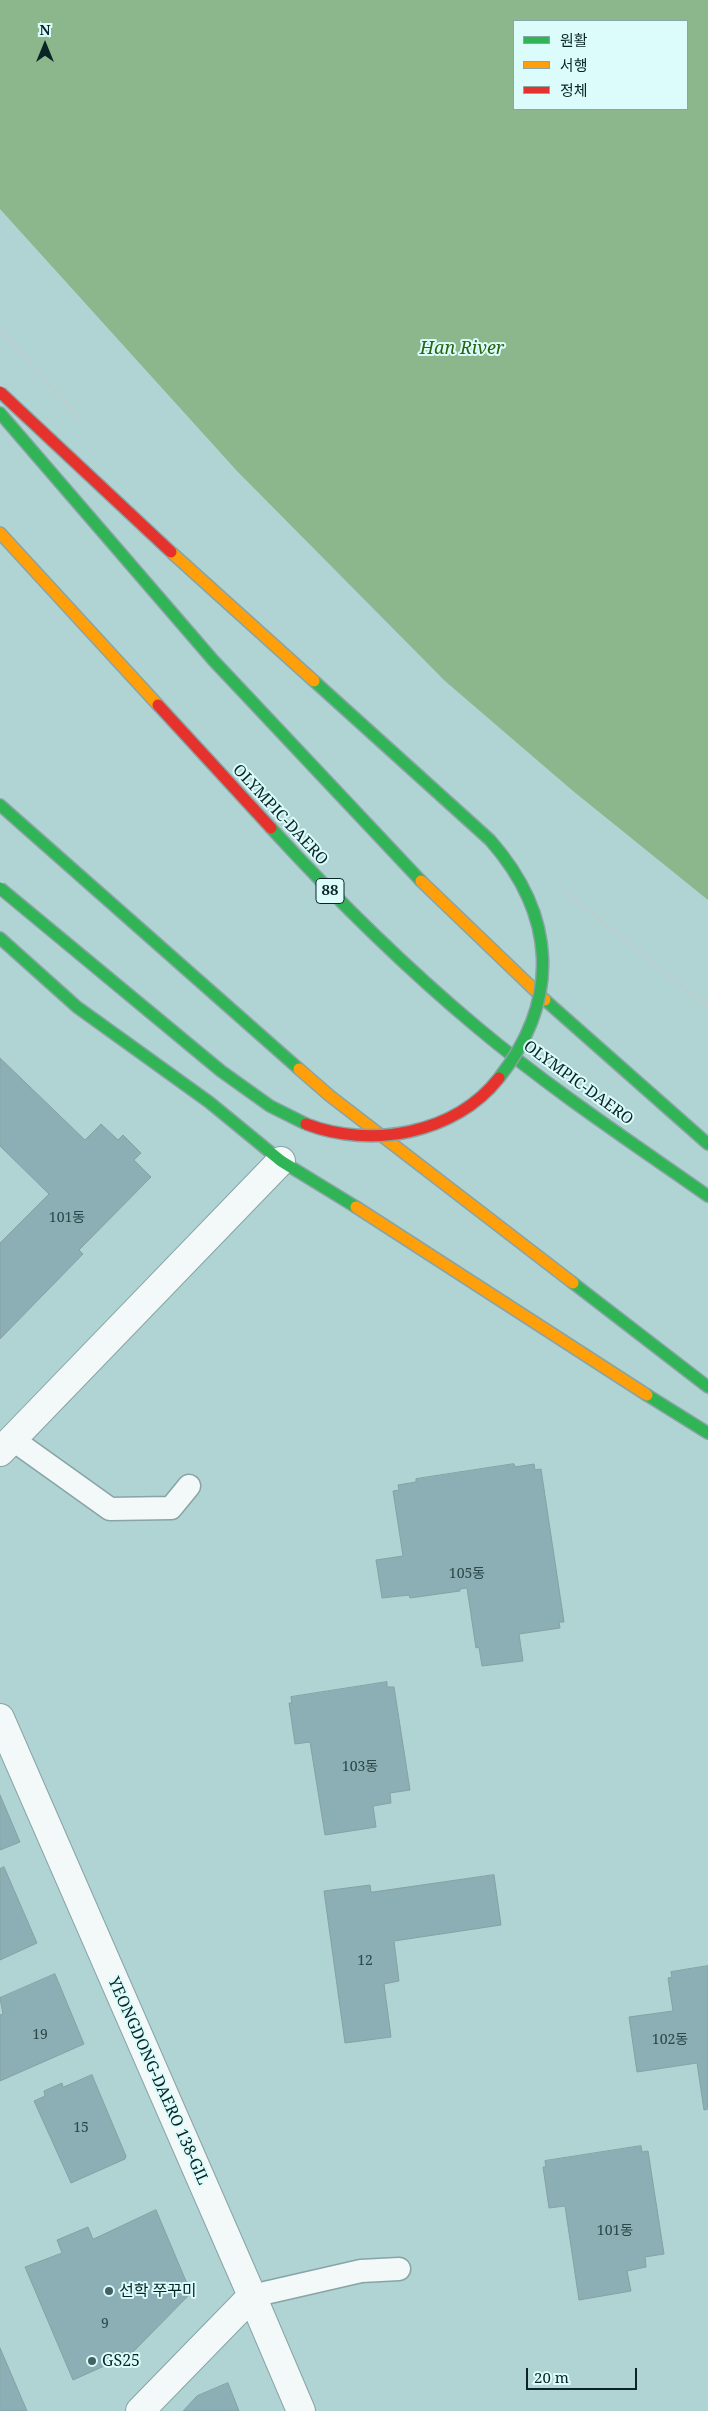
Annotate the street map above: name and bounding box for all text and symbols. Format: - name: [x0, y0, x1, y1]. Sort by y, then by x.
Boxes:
- north arrow: [20, 20, 70, 70]
- text: N: [39, 20, 51, 39]
- legend: [513, 20, 688, 110]
- text: 원활: [560, 30, 588, 50]
- text: 서행: [560, 55, 588, 75]
- text: 정체: [560, 80, 588, 100]
- water label: Han River: [420, 338, 504, 360]
- street label: OLYMPIC-DAERO: [228, 761, 332, 869]
- road number: 88: [316, 878, 344, 904]
- street label: OLYMPIC-DAERO: [519, 1037, 637, 1129]
- house number: 101동: [49, 1210, 85, 1226]
- house number: 105동: [449, 1566, 485, 1582]
- house number: 103동: [342, 1759, 378, 1775]
- house number: 12: [357, 1953, 373, 1969]
- street label: YEONGDONG-DAERO 138-GIL: [103, 1974, 213, 2188]
- house number: 19: [32, 2027, 48, 2043]
- house number: 102동: [652, 2032, 688, 2048]
- house number: 15: [73, 2120, 89, 2136]
- house number: 101동: [597, 2223, 633, 2239]
- place label: 선학 쭈꾸미: [119, 2281, 197, 2301]
- marker: 선학 쭈꾸미: [103, 2285, 115, 2297]
- house number: 9: [101, 2316, 109, 2332]
- place label: GS25: [102, 2351, 140, 2371]
- marker: GS25: [86, 2355, 98, 2367]
- scale bar: [528, 2358, 639, 2390]
- text: 20 m: [534, 2367, 569, 2387]

